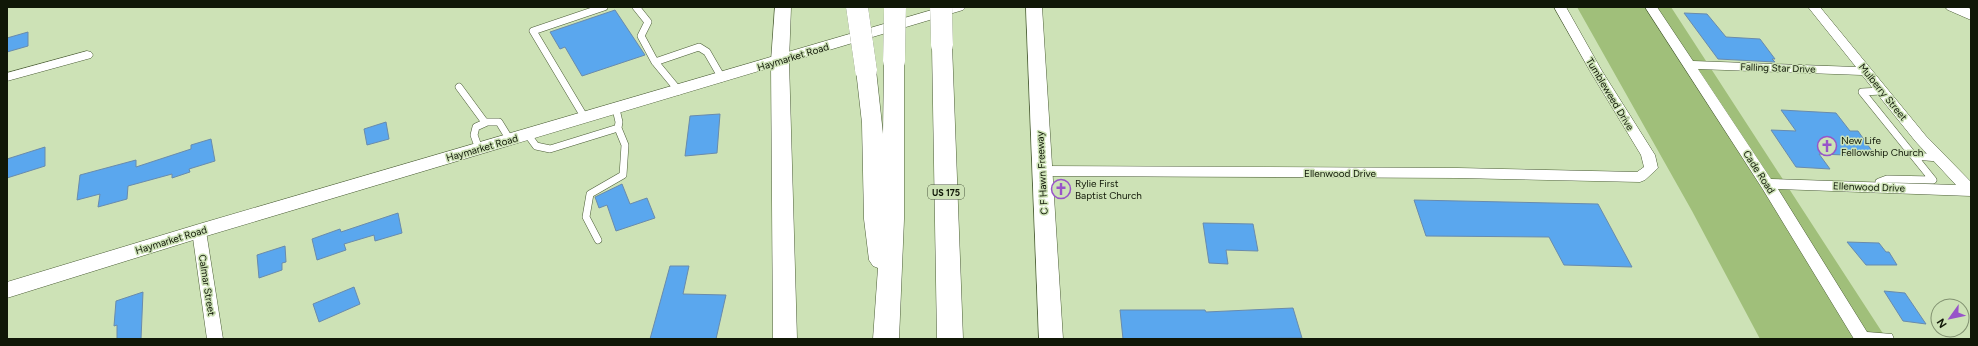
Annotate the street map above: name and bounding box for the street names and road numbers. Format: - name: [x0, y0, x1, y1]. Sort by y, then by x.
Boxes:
- street label: Haymarket Road: [756, 40, 831, 74]
- street label: Tumbleweed Drive: [1583, 55, 1637, 133]
- street label: Falling Star Drive: [1740, 60, 1816, 76]
- street label: Mulberry Street: [1856, 61, 1910, 123]
- street label: C F Hawn Freeway: [1033, 130, 1051, 215]
- street label: Haymarket Road: [445, 131, 520, 164]
- street label: Cade Road: [1740, 148, 1778, 196]
- street label: Ellenwood Drive: [1304, 167, 1377, 180]
- street label: Ellenwood Drive: [1833, 179, 1906, 195]
- road number: US 175: [928, 185, 964, 199]
- street label: Haymarket Road: [134, 223, 209, 257]
- street label: Calmar Street: [196, 253, 218, 317]

